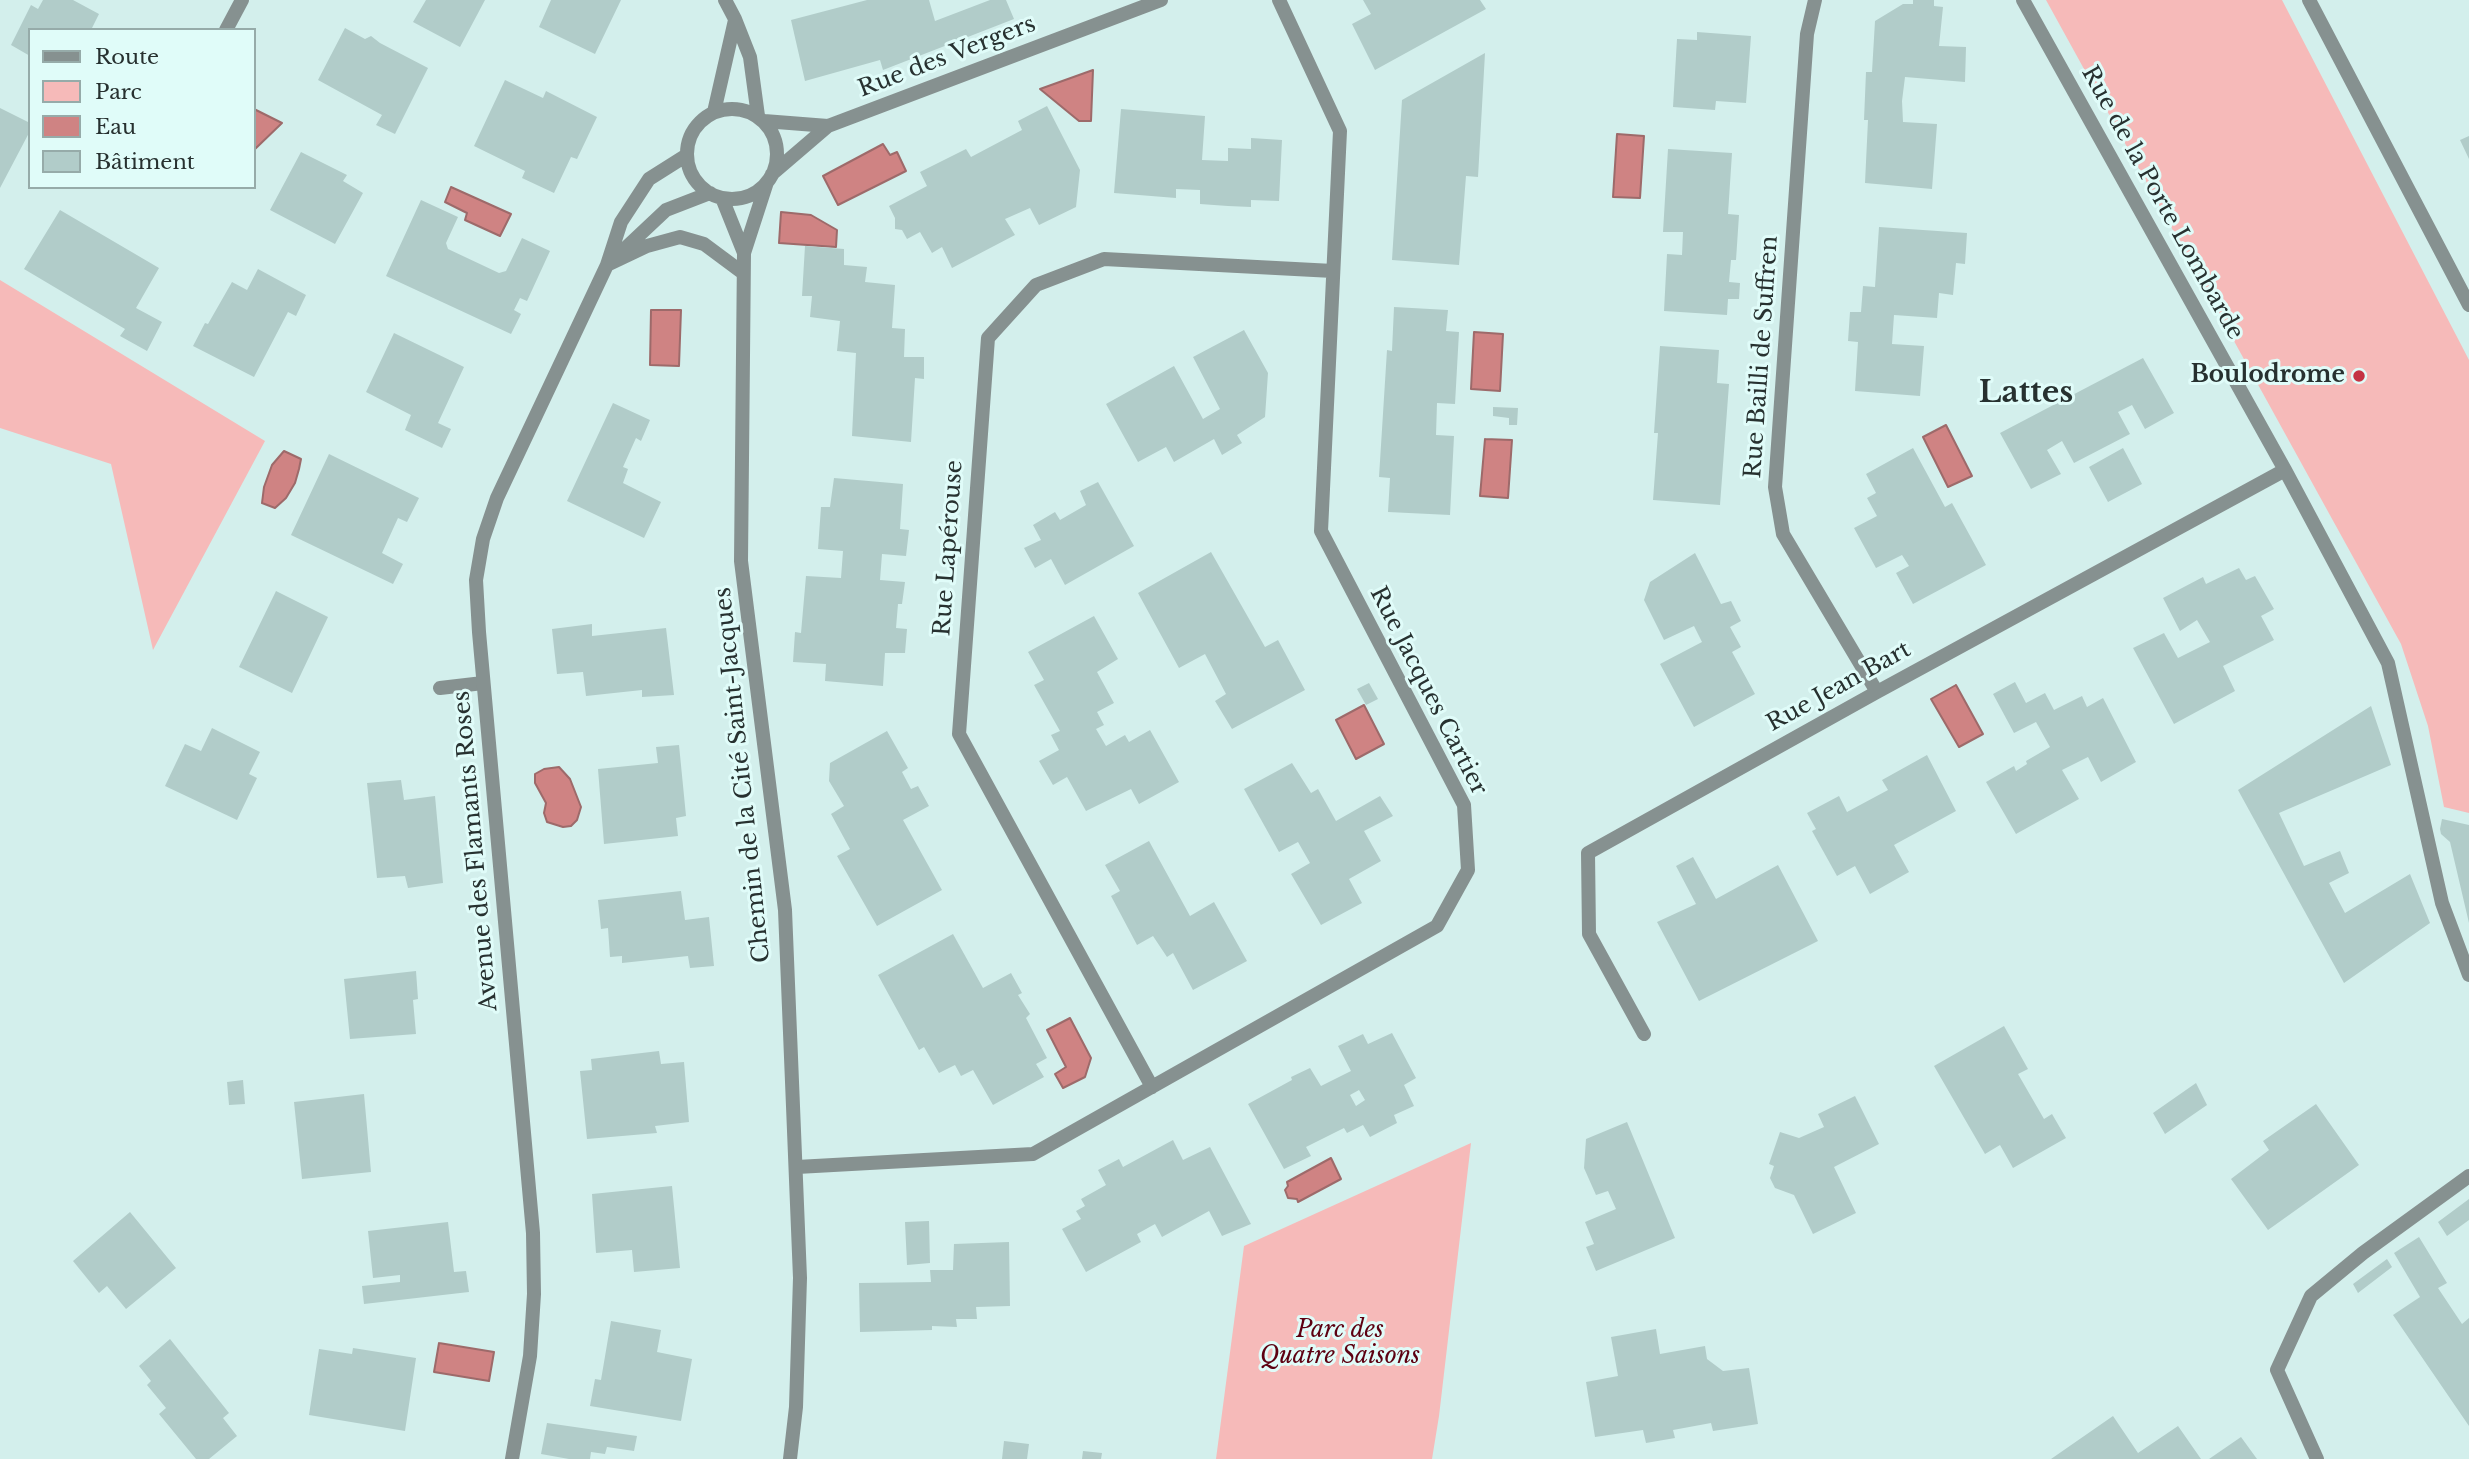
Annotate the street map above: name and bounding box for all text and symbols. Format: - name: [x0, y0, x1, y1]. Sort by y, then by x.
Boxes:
- street label: Rue des Vergers: [855, 11, 1039, 103]
- legend: [28, 28, 256, 189]
- text: Route: [95, 44, 159, 70]
- street label: Rue de la Porte Lombarde: [2075, 61, 2249, 345]
- text: Parc: [95, 79, 142, 105]
- text: Eau: [95, 114, 136, 140]
- text: Bâtiment: [95, 149, 195, 175]
- street label: Rue Bailli de Suffren: [1740, 235, 1784, 479]
- place label: Boulodrome: [2190, 362, 2345, 390]
- marker: Boulodrome: [2351, 368, 2367, 384]
- district label: Lattes: [1979, 376, 2073, 412]
- street label: Rue Lapérouse: [929, 459, 969, 637]
- street label: Rue Jacques Cartier: [1363, 582, 1493, 800]
- street label: Chemin de la Cité Saint-Jacques: [710, 586, 776, 964]
- street label: Rue Jean Bart: [1762, 636, 1916, 738]
- street label: Avenue des Flamants Roses: [448, 690, 504, 1012]
- park label: Parc des Quatre Saisons: [1260, 1317, 1420, 1371]

